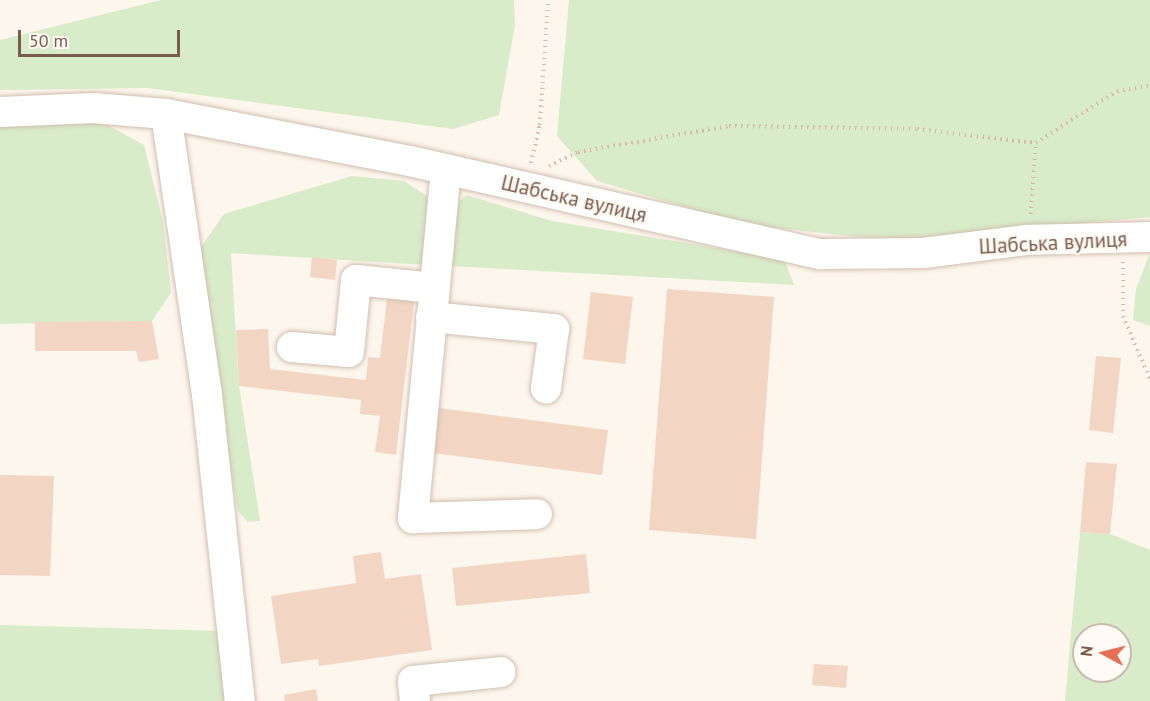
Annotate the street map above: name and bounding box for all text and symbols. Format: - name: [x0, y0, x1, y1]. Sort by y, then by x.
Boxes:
- scale bar: [21, 18, 183, 56]
- text: 50 m: [29, 29, 68, 52]
- street label: Шабська вулиця: [499, 170, 649, 228]
- street label: Шабська вулиця: [978, 227, 1128, 259]
- north arrow: [1072, 623, 1132, 683]
- text: N: [1076, 645, 1097, 657]

